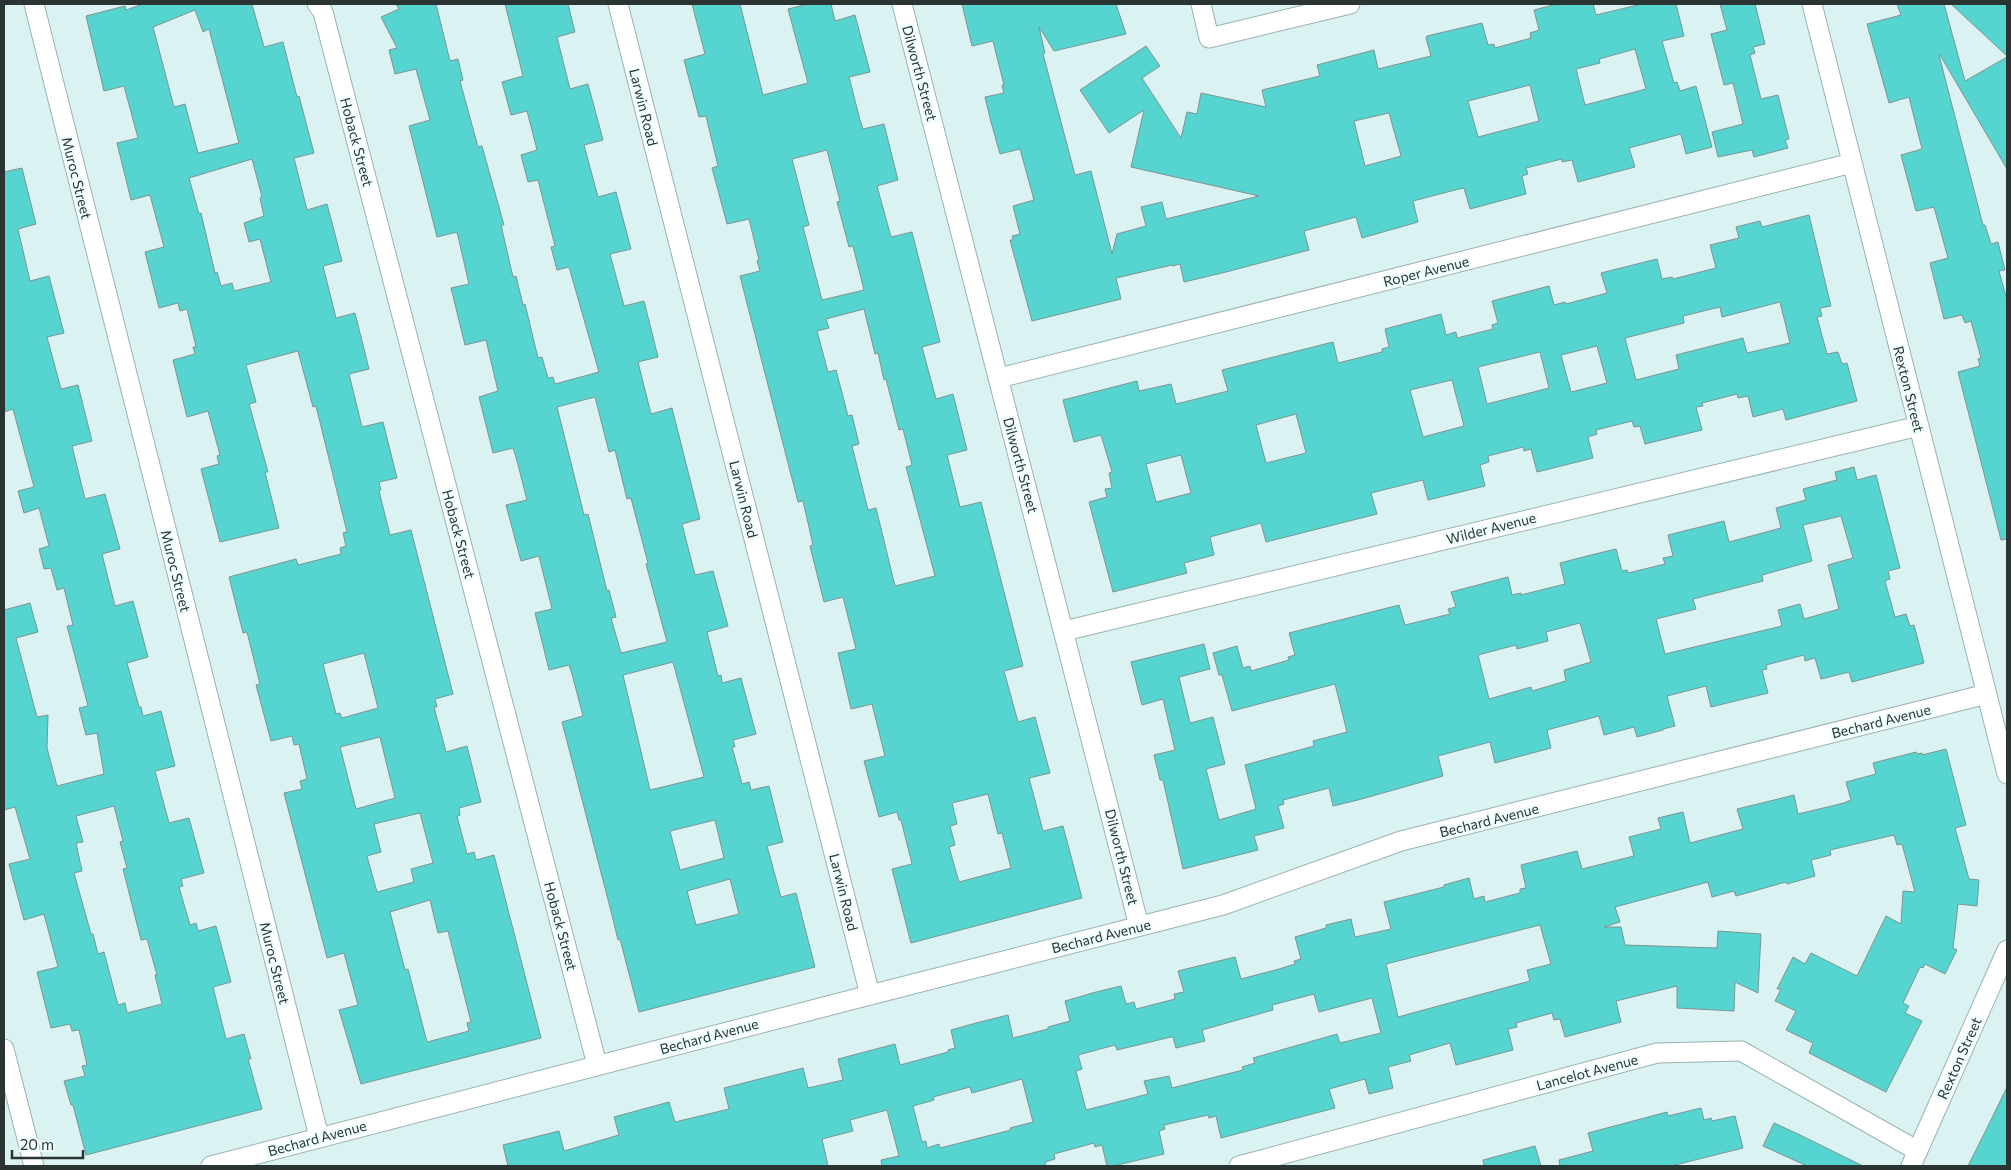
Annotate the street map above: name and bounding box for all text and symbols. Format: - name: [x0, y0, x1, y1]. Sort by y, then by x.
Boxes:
- street label: Dilworth Street: [899, 23, 941, 123]
- street label: Larwin Road: [626, 67, 662, 147]
- street label: Hoback Street: [337, 96, 377, 189]
- street label: Muroc Street: [59, 135, 95, 221]
- street label: Roper Avenue: [1381, 252, 1471, 290]
- street label: Rexton Street: [1890, 344, 1928, 434]
- street label: Dilworth Street: [1000, 415, 1042, 515]
- street label: Larwin Road: [726, 459, 762, 539]
- street label: Hoback Street: [439, 488, 479, 581]
- street label: Wilder Avenue: [1444, 509, 1538, 547]
- street label: Muroc Street: [158, 528, 194, 614]
- street label: Bechard Avenue: [1830, 700, 1932, 742]
- street label: Bechard Avenue: [1438, 799, 1540, 841]
- street label: Dilworth Street: [1102, 807, 1142, 907]
- street label: Larwin Road: [826, 852, 862, 932]
- street label: Hoback Street: [541, 880, 581, 973]
- street label: Bechard Avenue: [1050, 915, 1152, 957]
- street label: Muroc Street: [257, 920, 293, 1006]
- street label: Rexton Street: [1933, 1014, 1985, 1102]
- street label: Bechard Avenue: [658, 1015, 760, 1057]
- street label: Lancelot Avenue: [1534, 1050, 1640, 1094]
- street label: Bechard Avenue: [266, 1117, 368, 1159]
- scale bar: [12, 1128, 84, 1160]
- text: 20 m: [20, 1135, 54, 1153]

